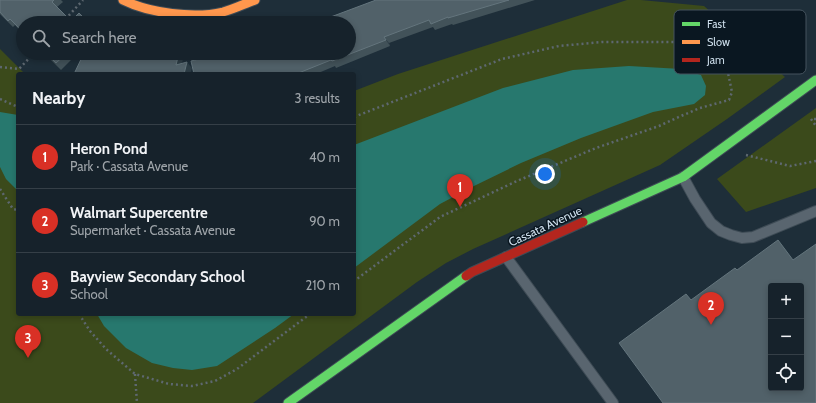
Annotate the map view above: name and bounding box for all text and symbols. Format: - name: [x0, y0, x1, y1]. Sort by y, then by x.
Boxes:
- legend: [674, 10, 806, 74]
- search box: [16, 16, 356, 60]
- text: Fast: [707, 17, 726, 31]
- icon: search: [30, 27, 52, 49]
- text: Search here: [62, 29, 137, 47]
- text: Slow: [707, 35, 730, 49]
- text: Jam: [706, 53, 725, 67]
- text: Nearby: [32, 88, 85, 108]
- text: 3 results: [294, 90, 340, 106]
- text: Heron Pond: [70, 140, 148, 158]
- text: 1: [43, 149, 47, 165]
- text: 40 m: [309, 149, 340, 165]
- text: Park · Cassata Avenue: [70, 158, 188, 174]
- your location: [535, 164, 555, 184]
- pin: 1: [447, 174, 473, 207]
- street label: Cassata Avenue: [506, 202, 584, 250]
- text: Walmart Supercentre: [70, 204, 208, 222]
- text: 2: [42, 213, 48, 229]
- text: 90 m: [309, 213, 340, 229]
- text: Supermarket · Cassata Avenue: [70, 222, 236, 238]
- text: Bayview Secondary School: [70, 268, 245, 286]
- text: 3: [41, 277, 49, 293]
- text: 210 m: [306, 277, 340, 293]
- map controls: [768, 283, 804, 391]
- button: +: [768, 283, 804, 319]
- text: School: [70, 286, 108, 302]
- pin: 2: [698, 292, 724, 325]
- button: −: [768, 319, 804, 355]
- pin: 3: [15, 325, 41, 358]
- button: locate: [768, 355, 804, 391]

